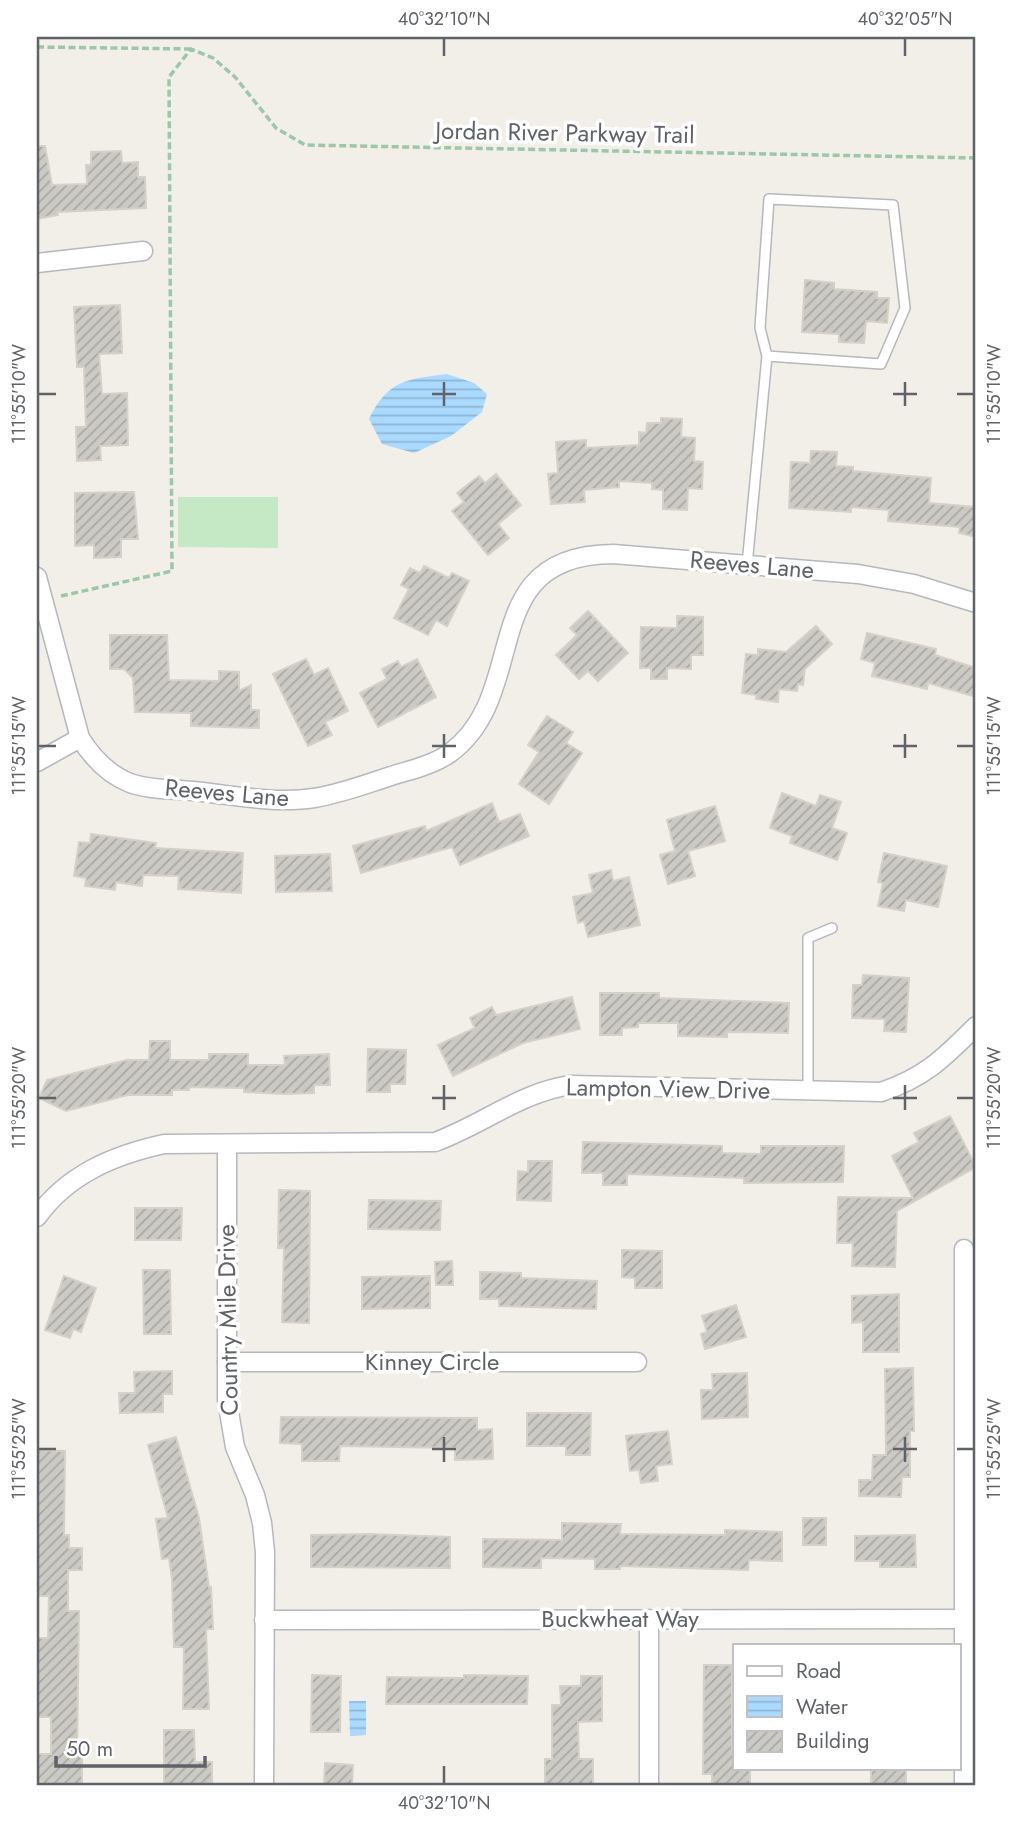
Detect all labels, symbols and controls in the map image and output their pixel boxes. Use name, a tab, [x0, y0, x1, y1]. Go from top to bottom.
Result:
text: 40°32'10"N	[398, 6, 490, 32]
text: 40°32'05"N	[858, 6, 952, 32]
street label: Jordan River Parkway Trail	[432, 113, 695, 152]
text: 111°55'10"W	[6, 344, 32, 444]
text: 111°55'10"W	[981, 344, 1007, 444]
street label: Reeves Lane	[688, 542, 816, 587]
text: 111°55'15"W	[6, 696, 32, 796]
text: 111°55'15"W	[981, 696, 1007, 796]
street label: Reeves Lane	[163, 770, 291, 815]
text: 111°55'20"W	[6, 1047, 32, 1149]
text: 111°55'20"W	[981, 1047, 1007, 1149]
street label: Lampton View Drive	[566, 1069, 770, 1108]
street label: Country Mile Drive	[208, 1224, 247, 1416]
street label: Kinney Circle	[365, 1344, 499, 1379]
text: 111°55'25"W	[6, 1398, 32, 1500]
text: 111°55'25"W	[981, 1398, 1007, 1500]
street label: Buckwheat Way	[541, 1601, 699, 1636]
legend	[733, 1644, 960, 1770]
text: Road	[796, 1656, 841, 1686]
text: Water	[796, 1692, 849, 1722]
scale bar	[56, 1724, 205, 1768]
text: Building	[796, 1726, 869, 1756]
text: 50 m	[66, 1734, 113, 1764]
text: 40°32'10"N	[398, 1790, 490, 1816]

